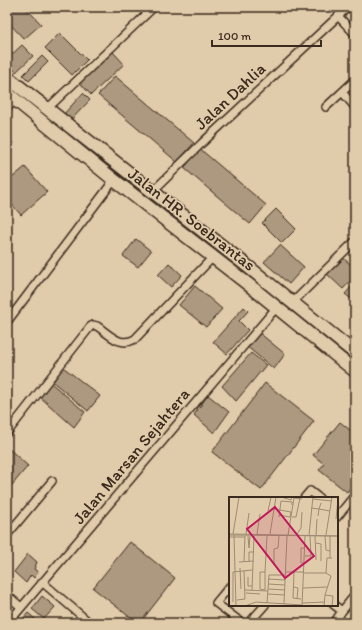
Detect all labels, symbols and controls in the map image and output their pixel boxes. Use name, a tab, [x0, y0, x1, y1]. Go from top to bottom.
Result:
scale bar	[212, 22, 321, 48]
text: 100 m	[218, 29, 251, 43]
street label: Jalan Dahlia	[191, 58, 269, 134]
street label: Jalan HR. Soebrantas	[124, 163, 260, 275]
street label: Jalan Marsan Sejahtera	[68, 384, 194, 528]
inset map	[229, 497, 338, 606]

